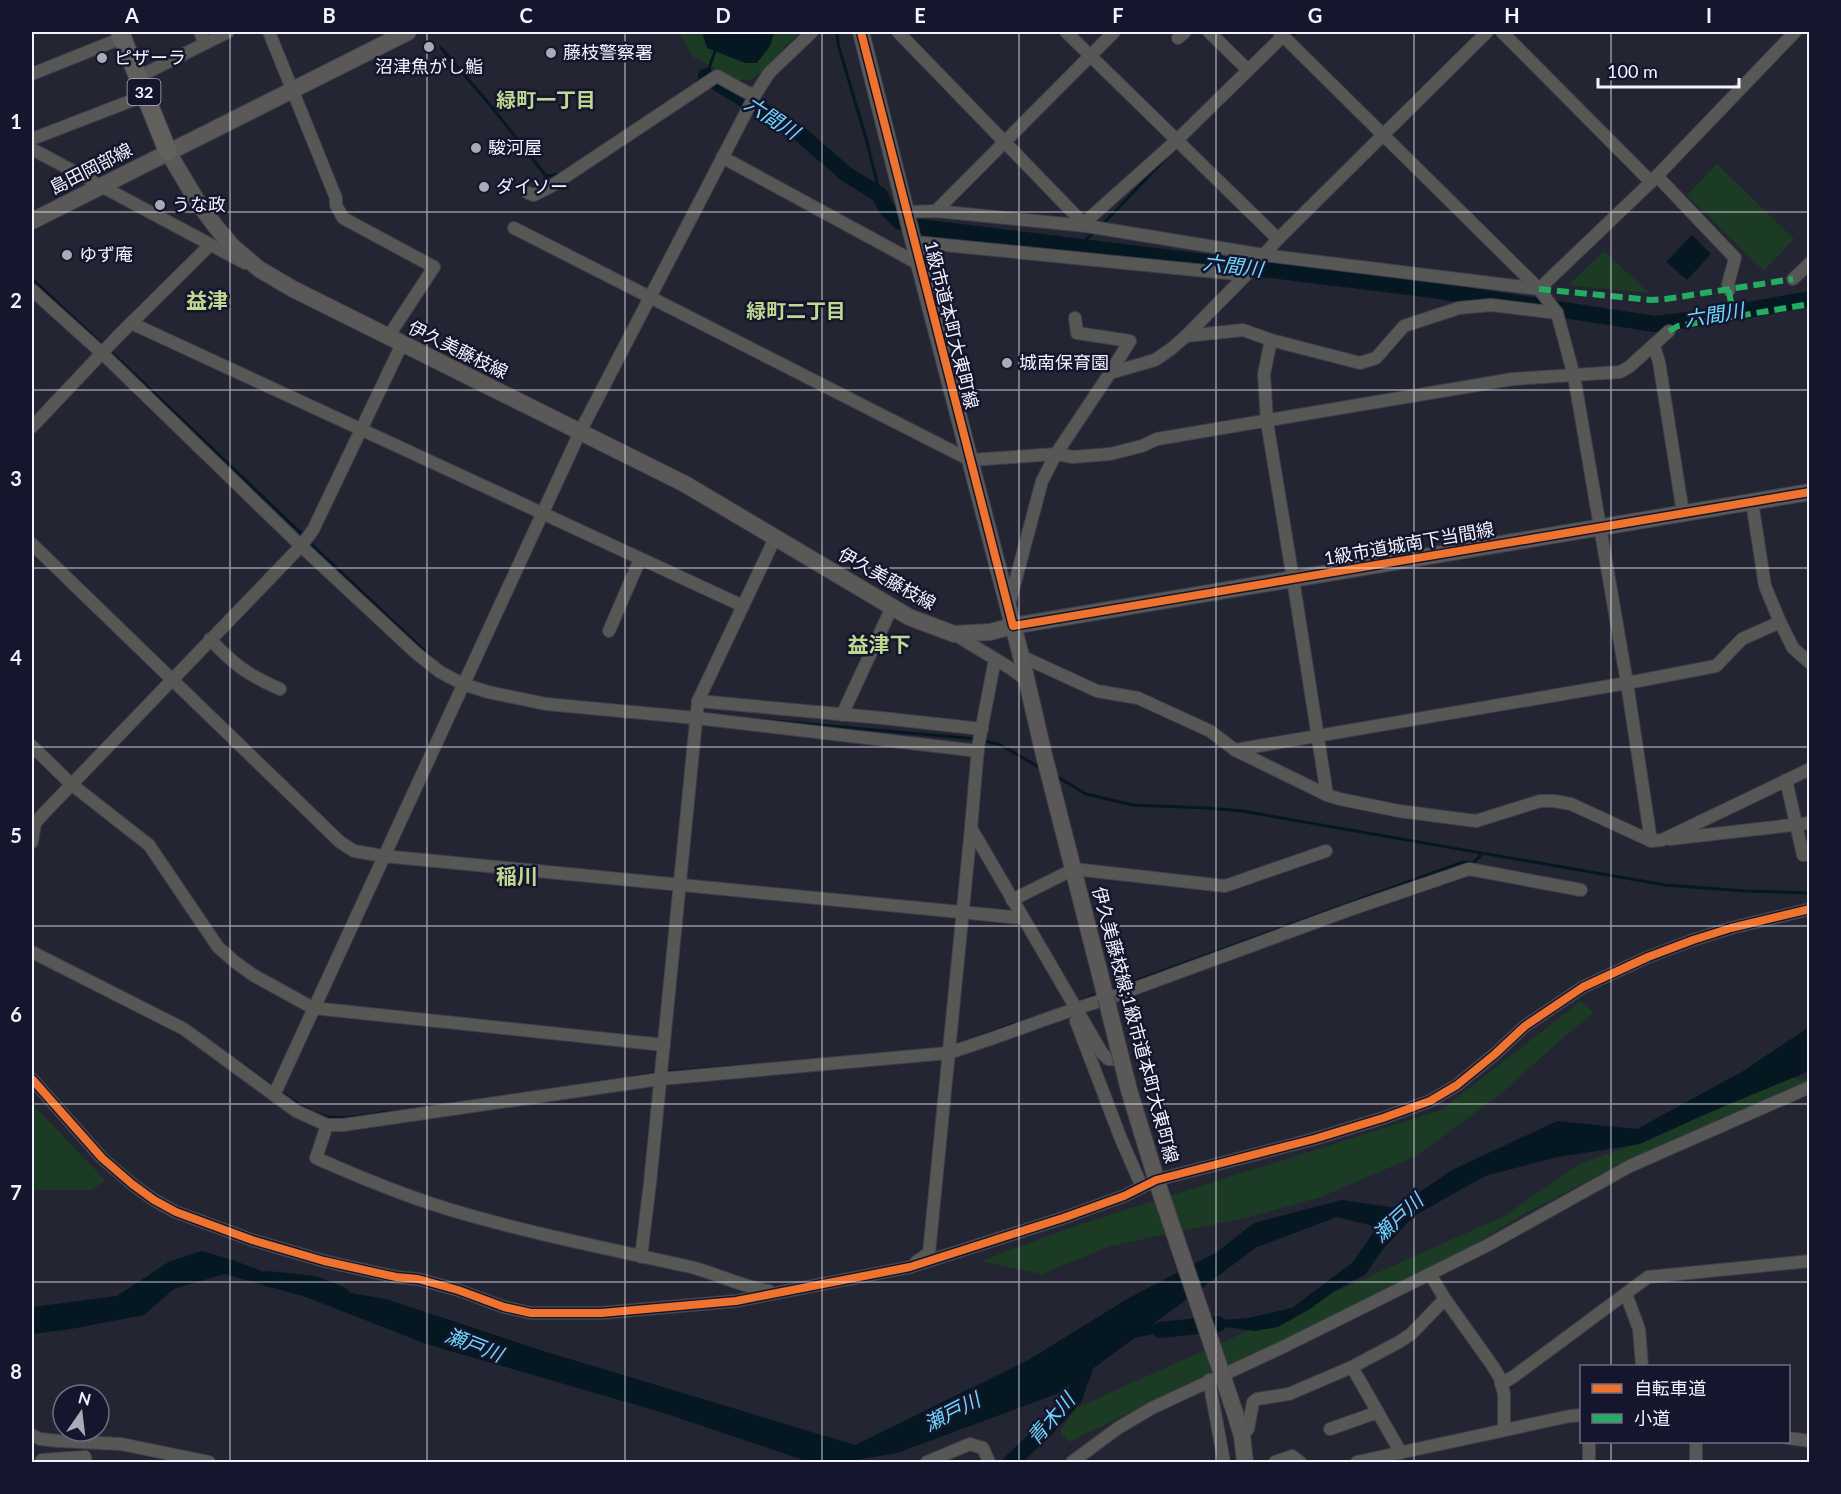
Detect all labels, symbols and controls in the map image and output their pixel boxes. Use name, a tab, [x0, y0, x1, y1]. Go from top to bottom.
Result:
text: A	[124, 3, 139, 27]
text: B	[322, 3, 336, 27]
text: C	[519, 3, 533, 27]
text: D	[715, 3, 731, 27]
text: E	[914, 3, 926, 27]
text: F	[1112, 3, 1124, 27]
text: G	[1308, 3, 1322, 27]
text: H	[1504, 3, 1520, 27]
text: I	[1706, 3, 1712, 27]
marker: 沼津魚がし鮨	[422, 40, 436, 54]
place label: 藤枝警察署	[563, 41, 653, 63]
place label: ピザーラ	[114, 46, 186, 68]
marker: 藤枝警察署	[544, 46, 558, 60]
marker: ピザーラ	[95, 51, 109, 65]
scale bar	[1598, 51, 1739, 89]
place label: 沼津魚がし鮨	[375, 55, 483, 77]
text: 100 m	[1607, 60, 1658, 82]
road number: 32	[128, 79, 160, 105]
district label: 緑町一丁目	[496, 87, 596, 111]
water label: 六間川	[741, 91, 806, 145]
text: 1	[10, 109, 22, 133]
place label: 駿河屋	[488, 136, 542, 158]
street label: 島田岡部線	[45, 138, 136, 198]
marker: 駿河屋	[469, 141, 483, 155]
place label: ダイソー	[496, 175, 568, 197]
marker: ダイソー	[477, 180, 491, 194]
place label: うな政	[172, 193, 226, 215]
marker: うな政	[153, 198, 167, 212]
street label: 1級市道本町大東町線	[920, 238, 984, 411]
place label: ゆず庵	[79, 243, 133, 265]
marker: ゆず庵	[60, 248, 74, 262]
water label: 六間川	[1202, 249, 1266, 281]
district label: 益津	[186, 287, 228, 312]
text: 2	[10, 288, 22, 312]
water label: 六間川	[1682, 297, 1747, 331]
district label: 緑町二丁目	[746, 298, 846, 322]
street label: 伊久美藤枝線	[405, 316, 512, 383]
place label: 城南保育園	[1019, 351, 1109, 373]
marker: 城南保育園	[1000, 356, 1014, 370]
text: 3	[10, 466, 22, 490]
street label: 1級市道城南下当間線	[1322, 517, 1496, 569]
street label: 伊久美藤枝線	[835, 542, 940, 614]
district label: 益津下	[848, 631, 911, 656]
text: 4	[10, 645, 22, 669]
text: 5	[10, 823, 22, 847]
district label: 稲川	[496, 863, 538, 888]
street label: 伊久美藤枝線;1級市道本町大東町線	[1088, 884, 1183, 1165]
text: 6	[10, 1002, 22, 1026]
text: 7	[10, 1180, 22, 1204]
water label: 瀬戸川	[1367, 1187, 1429, 1247]
water label: 瀬戸川	[442, 1322, 509, 1367]
text: 8	[10, 1359, 22, 1383]
legend	[1580, 1365, 1790, 1443]
text: 自転車道	[1634, 1377, 1706, 1399]
north arrow	[51, 1383, 111, 1443]
water label: 瀬戸川	[919, 1386, 986, 1435]
water label: 青木川	[1022, 1386, 1080, 1449]
text: N	[76, 1387, 93, 1409]
text: 小道	[1634, 1407, 1670, 1429]

